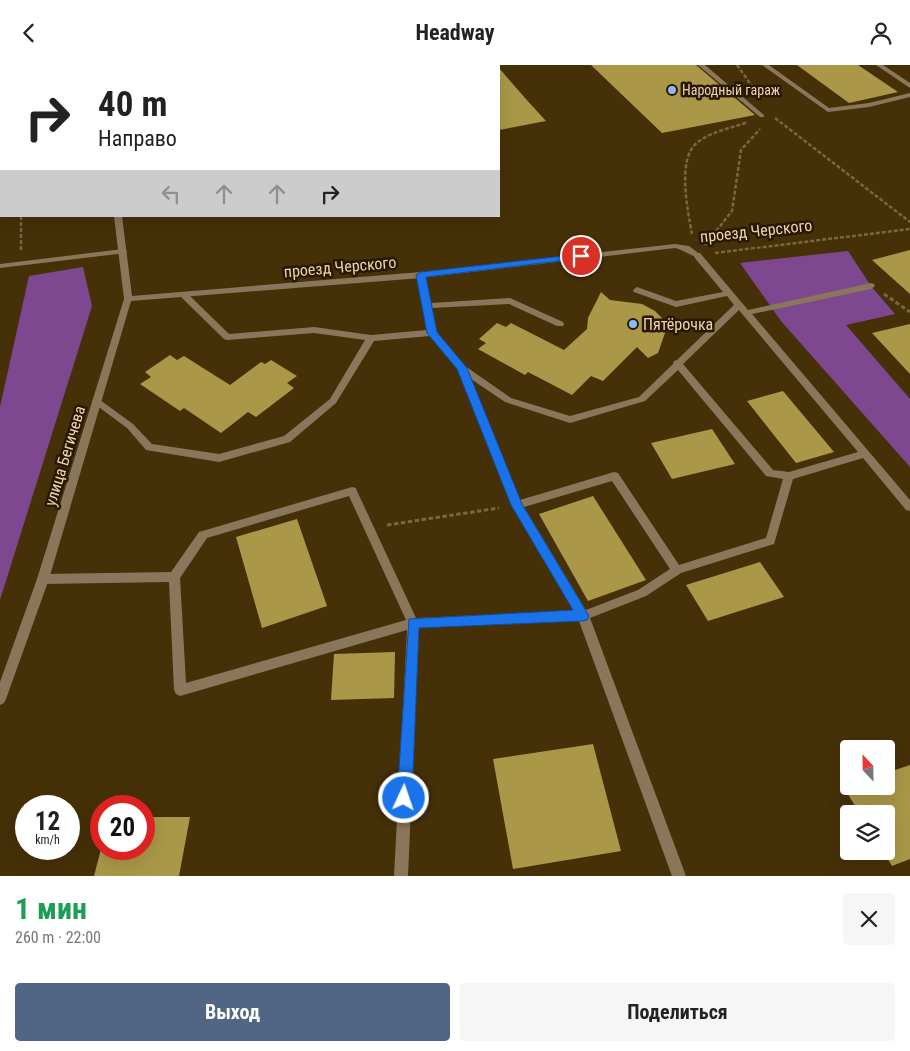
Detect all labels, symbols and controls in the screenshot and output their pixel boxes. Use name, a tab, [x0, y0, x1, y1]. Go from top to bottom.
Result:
icon: back	[15, 19, 43, 47]
icon: person	[867, 19, 895, 47]
text: Headway	[415, 20, 495, 45]
place label: Народный гараж	[682, 82, 780, 98]
text: 40 m	[98, 84, 167, 125]
marker: Народный гараж	[666, 84, 678, 96]
icon: right	[15, 85, 80, 150]
text: Направо	[98, 126, 177, 151]
icon: left	[157, 180, 185, 208]
icon: ahead	[210, 180, 238, 208]
icon: ahead	[263, 180, 291, 208]
icon: right	[316, 180, 344, 208]
street label: проезд Черского	[699, 216, 813, 246]
pin	[560, 235, 602, 277]
icon: arrive	[567, 242, 595, 270]
street label: проезд Черского	[283, 253, 397, 281]
place label: Пятёрочка	[643, 315, 713, 334]
marker: Пятёрочка	[627, 318, 639, 330]
street label: улица Бегичева	[41, 404, 89, 508]
north arrow	[840, 740, 895, 795]
map controls	[840, 740, 895, 860]
position arrow	[377, 771, 429, 823]
speed limit sign: 20	[90, 795, 155, 860]
button: layers	[840, 805, 895, 860]
text: 12	[35, 807, 60, 836]
text: km/h	[35, 833, 60, 847]
text: 1 мин	[15, 891, 87, 926]
button: close	[843, 893, 895, 945]
text: 260 m · 22:00	[15, 928, 101, 947]
button: Выход	[15, 983, 450, 1041]
button: Поделиться	[460, 983, 895, 1041]

